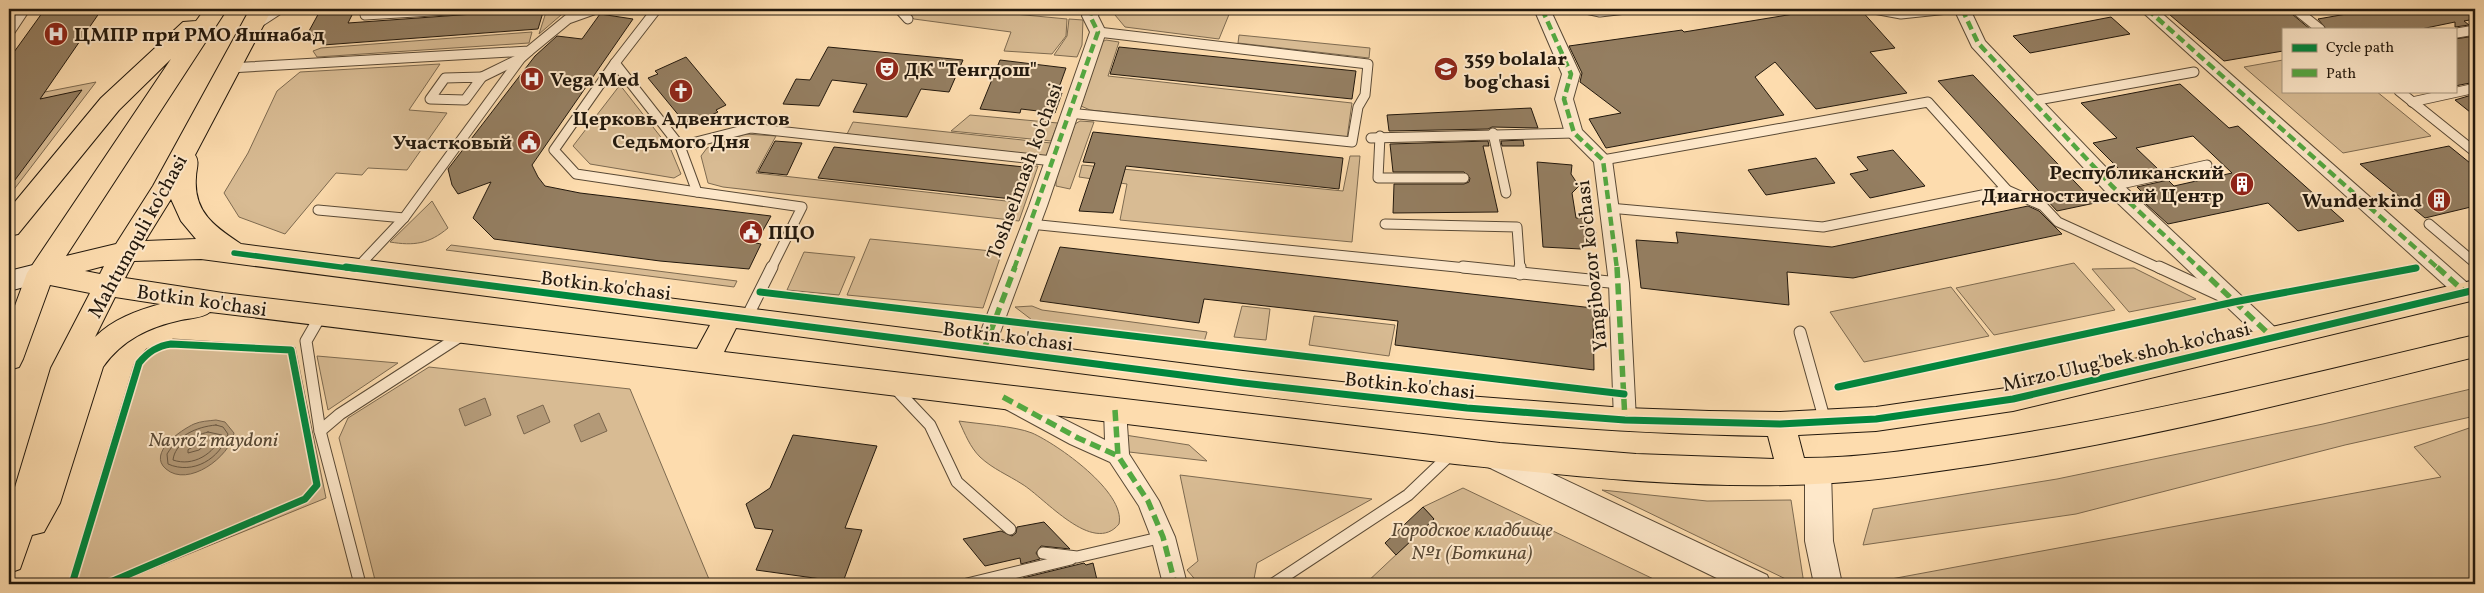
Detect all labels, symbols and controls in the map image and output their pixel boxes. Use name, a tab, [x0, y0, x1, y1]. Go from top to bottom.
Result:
hospital icon: ЦМПР при РМО Яшнабад	[43, 21, 69, 47]
place label: ЦМПР при РМО Яшнабад	[74, 22, 325, 50]
legend	[2282, 28, 2456, 92]
text: Cycle path	[2326, 38, 2394, 59]
place label: 359 bolalar bog'chasi	[1464, 46, 1567, 97]
theatre icon: ДК "Тенгдош"	[874, 56, 900, 82]
school or university icon: 359 bolalar bog'chasi	[1433, 56, 1459, 82]
place label: ДК "Тенгдош"	[904, 57, 1037, 85]
text: Path	[2326, 64, 2356, 85]
hospital icon: Vega Med	[519, 66, 545, 92]
place label: Vega Med	[550, 67, 639, 95]
church icon: Церковь Адвентистов Седьмого Дня	[668, 78, 694, 104]
street label: Toshselmash ko'chasi	[981, 80, 1071, 264]
place label: Церковь Адвентистов Седьмого Дня	[572, 106, 790, 157]
public building icon: Участковый	[516, 129, 542, 155]
place label: Участковый	[393, 130, 512, 158]
street label: Mahtumquli ko'chasi	[82, 150, 195, 324]
place label: Республиканский Диагностический Центр	[1982, 160, 2224, 211]
building icon: Республиканский Диагностический Центр	[2229, 171, 2255, 197]
street label: Yangibozor ko'chasi	[1570, 179, 1616, 353]
building icon: Wunderkind	[2426, 187, 2452, 213]
place label: Wunderkind	[2302, 188, 2422, 216]
public building icon: ПЦО	[738, 219, 764, 245]
place label: ПЦО	[768, 220, 815, 248]
street label: Botkin ko'chasi	[539, 265, 673, 309]
street label: Botkin ko'chasi	[135, 279, 269, 325]
street label: Botkin ko'chasi	[941, 316, 1075, 360]
street label: Mirzo Ulug'bek shoh ko'chasi	[2000, 316, 2253, 400]
street label: Botkin ko'chasi	[1343, 366, 1477, 408]
park label: Navro'z maydoni	[148, 427, 279, 455]
park label: Городское кладбище №1 (Боткина)	[1391, 517, 1554, 568]

